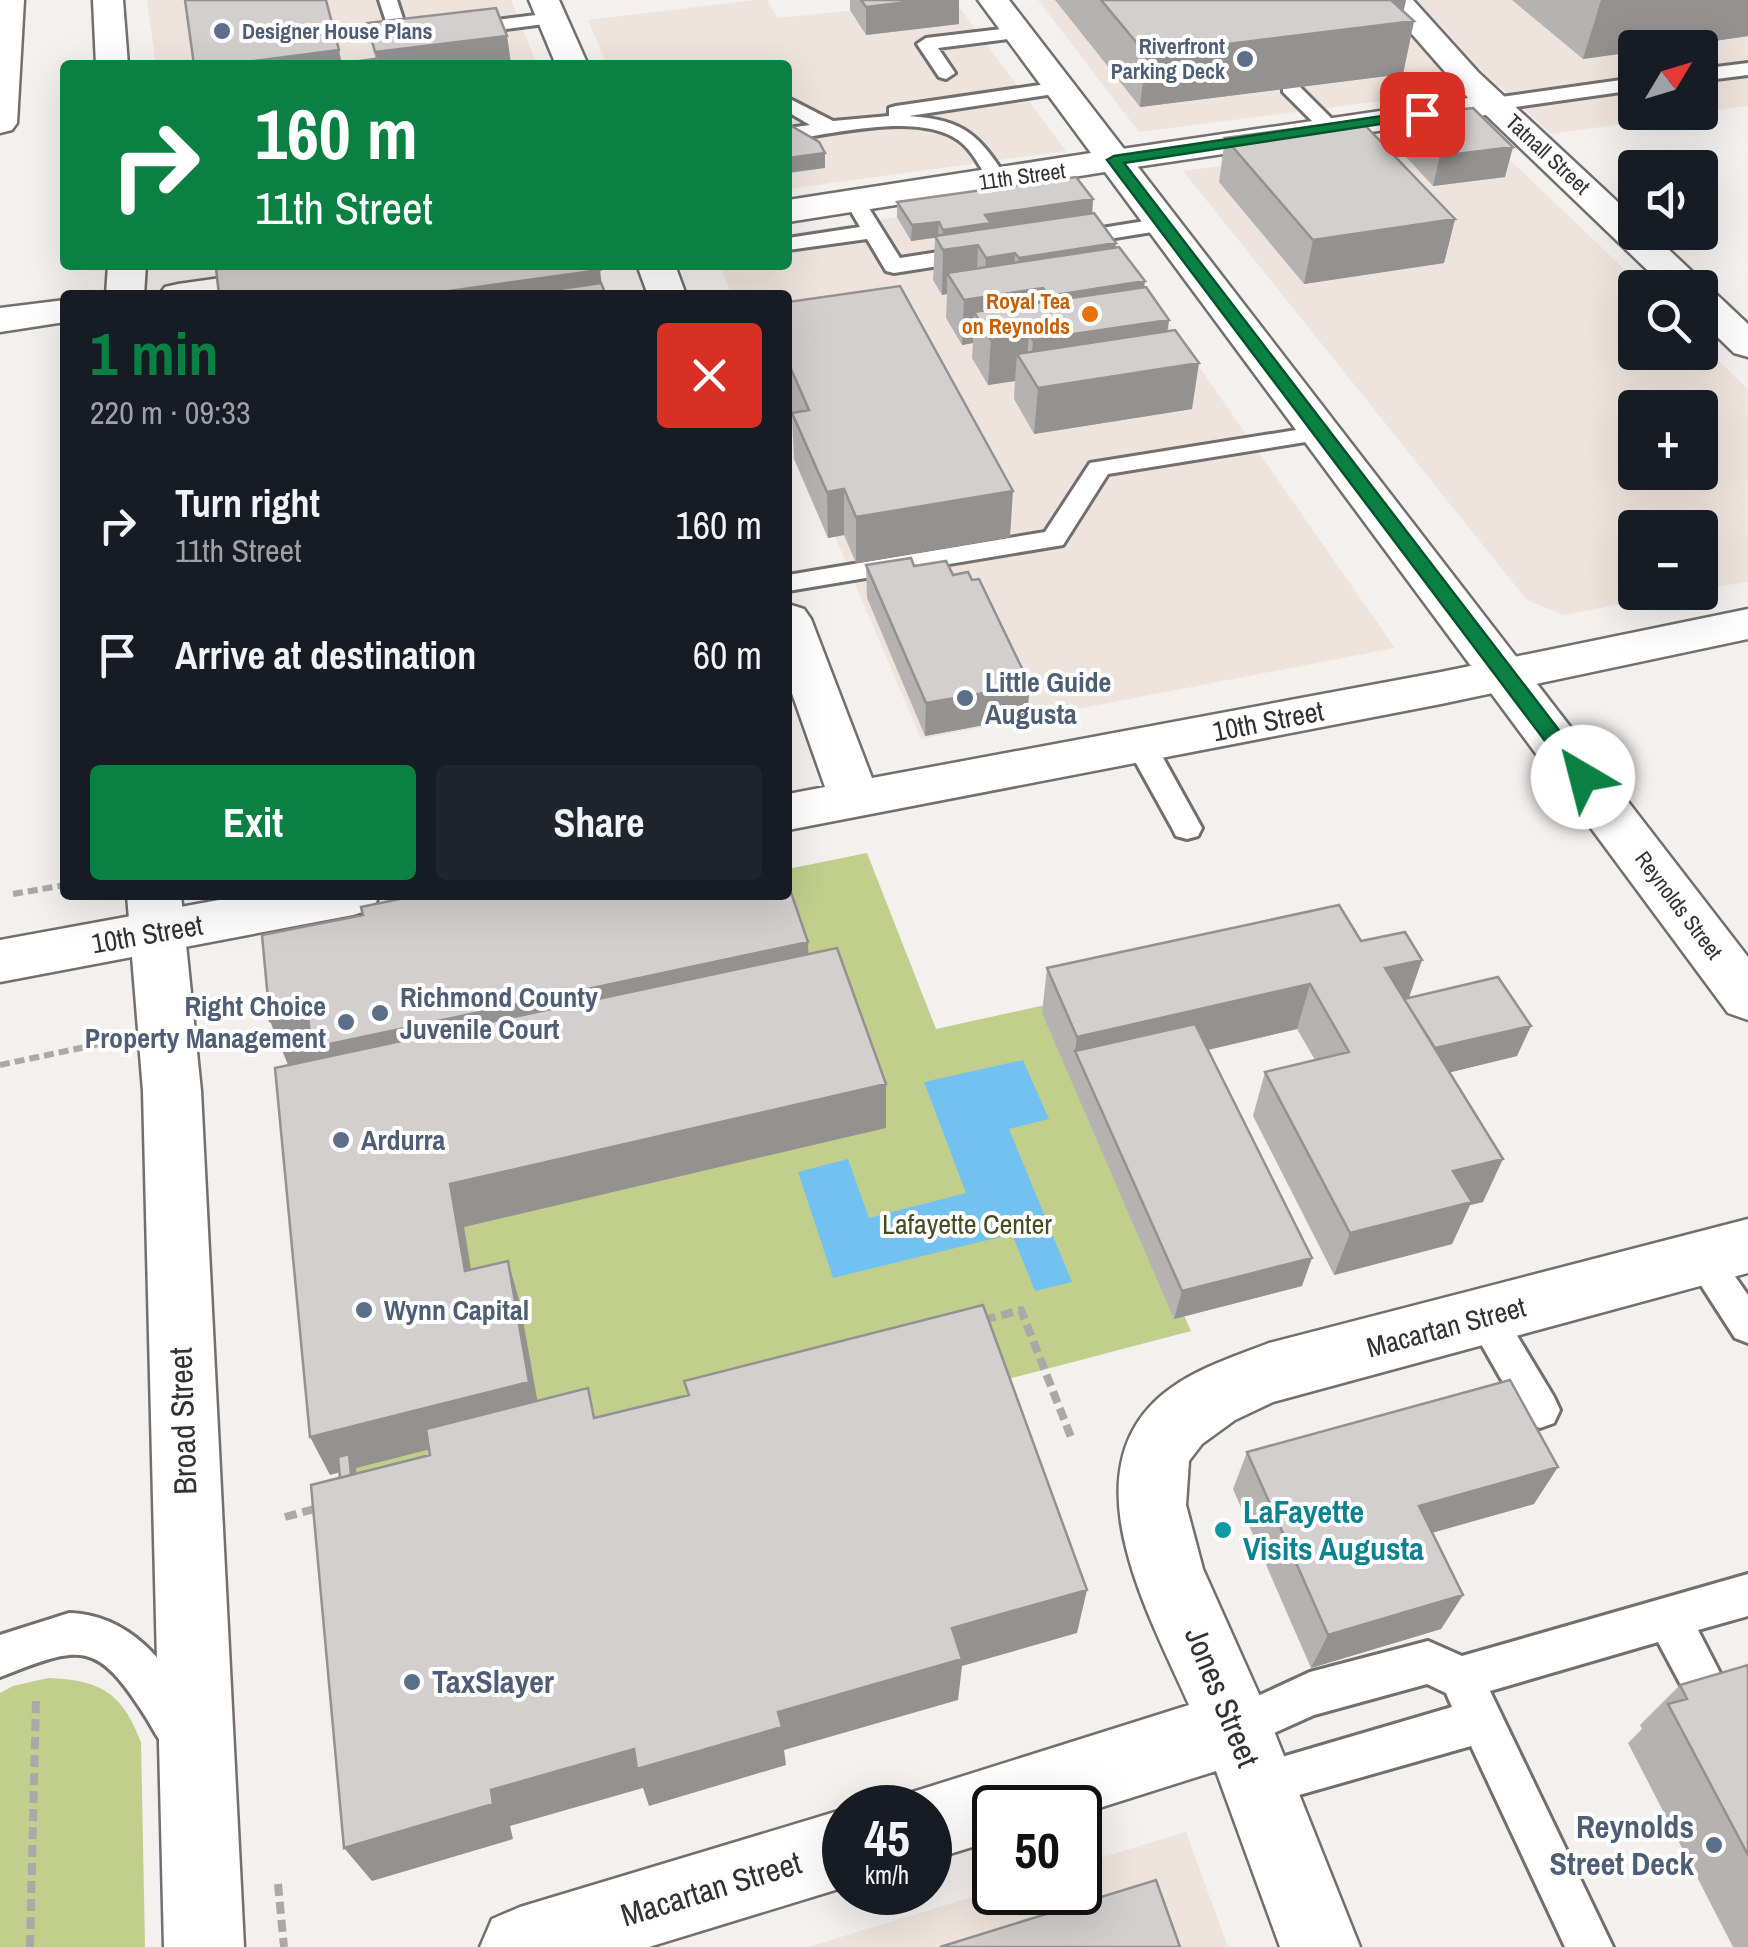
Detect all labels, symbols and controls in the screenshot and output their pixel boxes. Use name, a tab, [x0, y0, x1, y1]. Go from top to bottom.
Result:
place label: Designer House Plans	[242, 16, 433, 46]
marker: Designer House Plans	[211, 20, 233, 42]
north arrow	[1618, 30, 1718, 130]
map controls	[1618, 30, 1718, 610]
place label: Riverfront Parking Deck	[1111, 31, 1226, 86]
marker: Riverfront Parking Deck	[1234, 48, 1256, 70]
pin	[1380, 72, 1465, 157]
text: 160 m	[255, 87, 418, 181]
icon: arrive	[1395, 87, 1450, 142]
icon: right	[90, 100, 220, 230]
street label: Tatnall Street	[1499, 107, 1597, 201]
button: sound	[1618, 150, 1718, 250]
street label: 11th Street	[977, 155, 1067, 197]
text: 11th Street	[255, 177, 433, 238]
button: search	[1618, 270, 1718, 370]
place label: Royal Tea on Reynolds	[962, 286, 1070, 341]
marker: Royal Tea on Reynolds	[1079, 303, 1101, 325]
text: 1 min	[90, 313, 219, 394]
button: close	[657, 323, 762, 428]
button: +	[1618, 390, 1718, 490]
text: 220 m · 09:33	[90, 391, 250, 434]
text: Turn right	[175, 478, 320, 529]
icon: right	[90, 498, 145, 553]
text: 160 m	[675, 500, 762, 551]
button: −	[1618, 510, 1718, 610]
text: 11th Street	[175, 529, 301, 572]
icon: arrive	[90, 628, 145, 683]
text: Arrive at destination	[175, 630, 476, 681]
text: 60 m	[693, 630, 762, 681]
place label: Little Guide Augusta	[985, 663, 1111, 733]
marker: Little Guide Augusta	[954, 687, 976, 709]
street label: 10th Street	[1209, 692, 1327, 750]
position arrow	[1531, 725, 1635, 829]
button: Exit	[90, 765, 416, 880]
button: Share	[436, 765, 762, 880]
street label: Reynolds Street	[1628, 845, 1730, 965]
street label: 10th Street	[88, 906, 206, 962]
place label: Richmond County Juvenile Court	[400, 978, 598, 1048]
place label: Right Choice Property Management	[85, 987, 326, 1057]
marker: Richmond County Juvenile Court	[369, 1002, 391, 1024]
marker: Right Choice Property Management	[335, 1011, 357, 1033]
place label: Ardurra	[361, 1121, 445, 1159]
marker: Ardurra	[330, 1129, 352, 1151]
park label: Lafayette Center	[882, 1205, 1052, 1243]
street label: Macartan Street	[1362, 1288, 1530, 1366]
place label: Wynn Capital	[384, 1291, 529, 1329]
marker: Wynn Capital	[353, 1299, 375, 1321]
street label: Broad Street	[158, 1347, 207, 1495]
place label: LaFayette Visits Augusta	[1243, 1490, 1424, 1570]
marker: LaFayette Visits Augusta	[1212, 1519, 1234, 1541]
street label: Jones Street	[1175, 1620, 1270, 1773]
place label: TaxSlayer	[432, 1660, 555, 1703]
marker: TaxSlayer	[401, 1671, 423, 1693]
speed limit sign: 50	[972, 1785, 1102, 1915]
text: 45	[864, 1804, 910, 1872]
place label: Reynolds Street Deck	[1550, 1805, 1694, 1885]
marker: Reynolds Street Deck	[1703, 1834, 1725, 1856]
street label: Macartan Street	[615, 1841, 806, 1936]
text: km/h	[865, 1858, 909, 1892]

